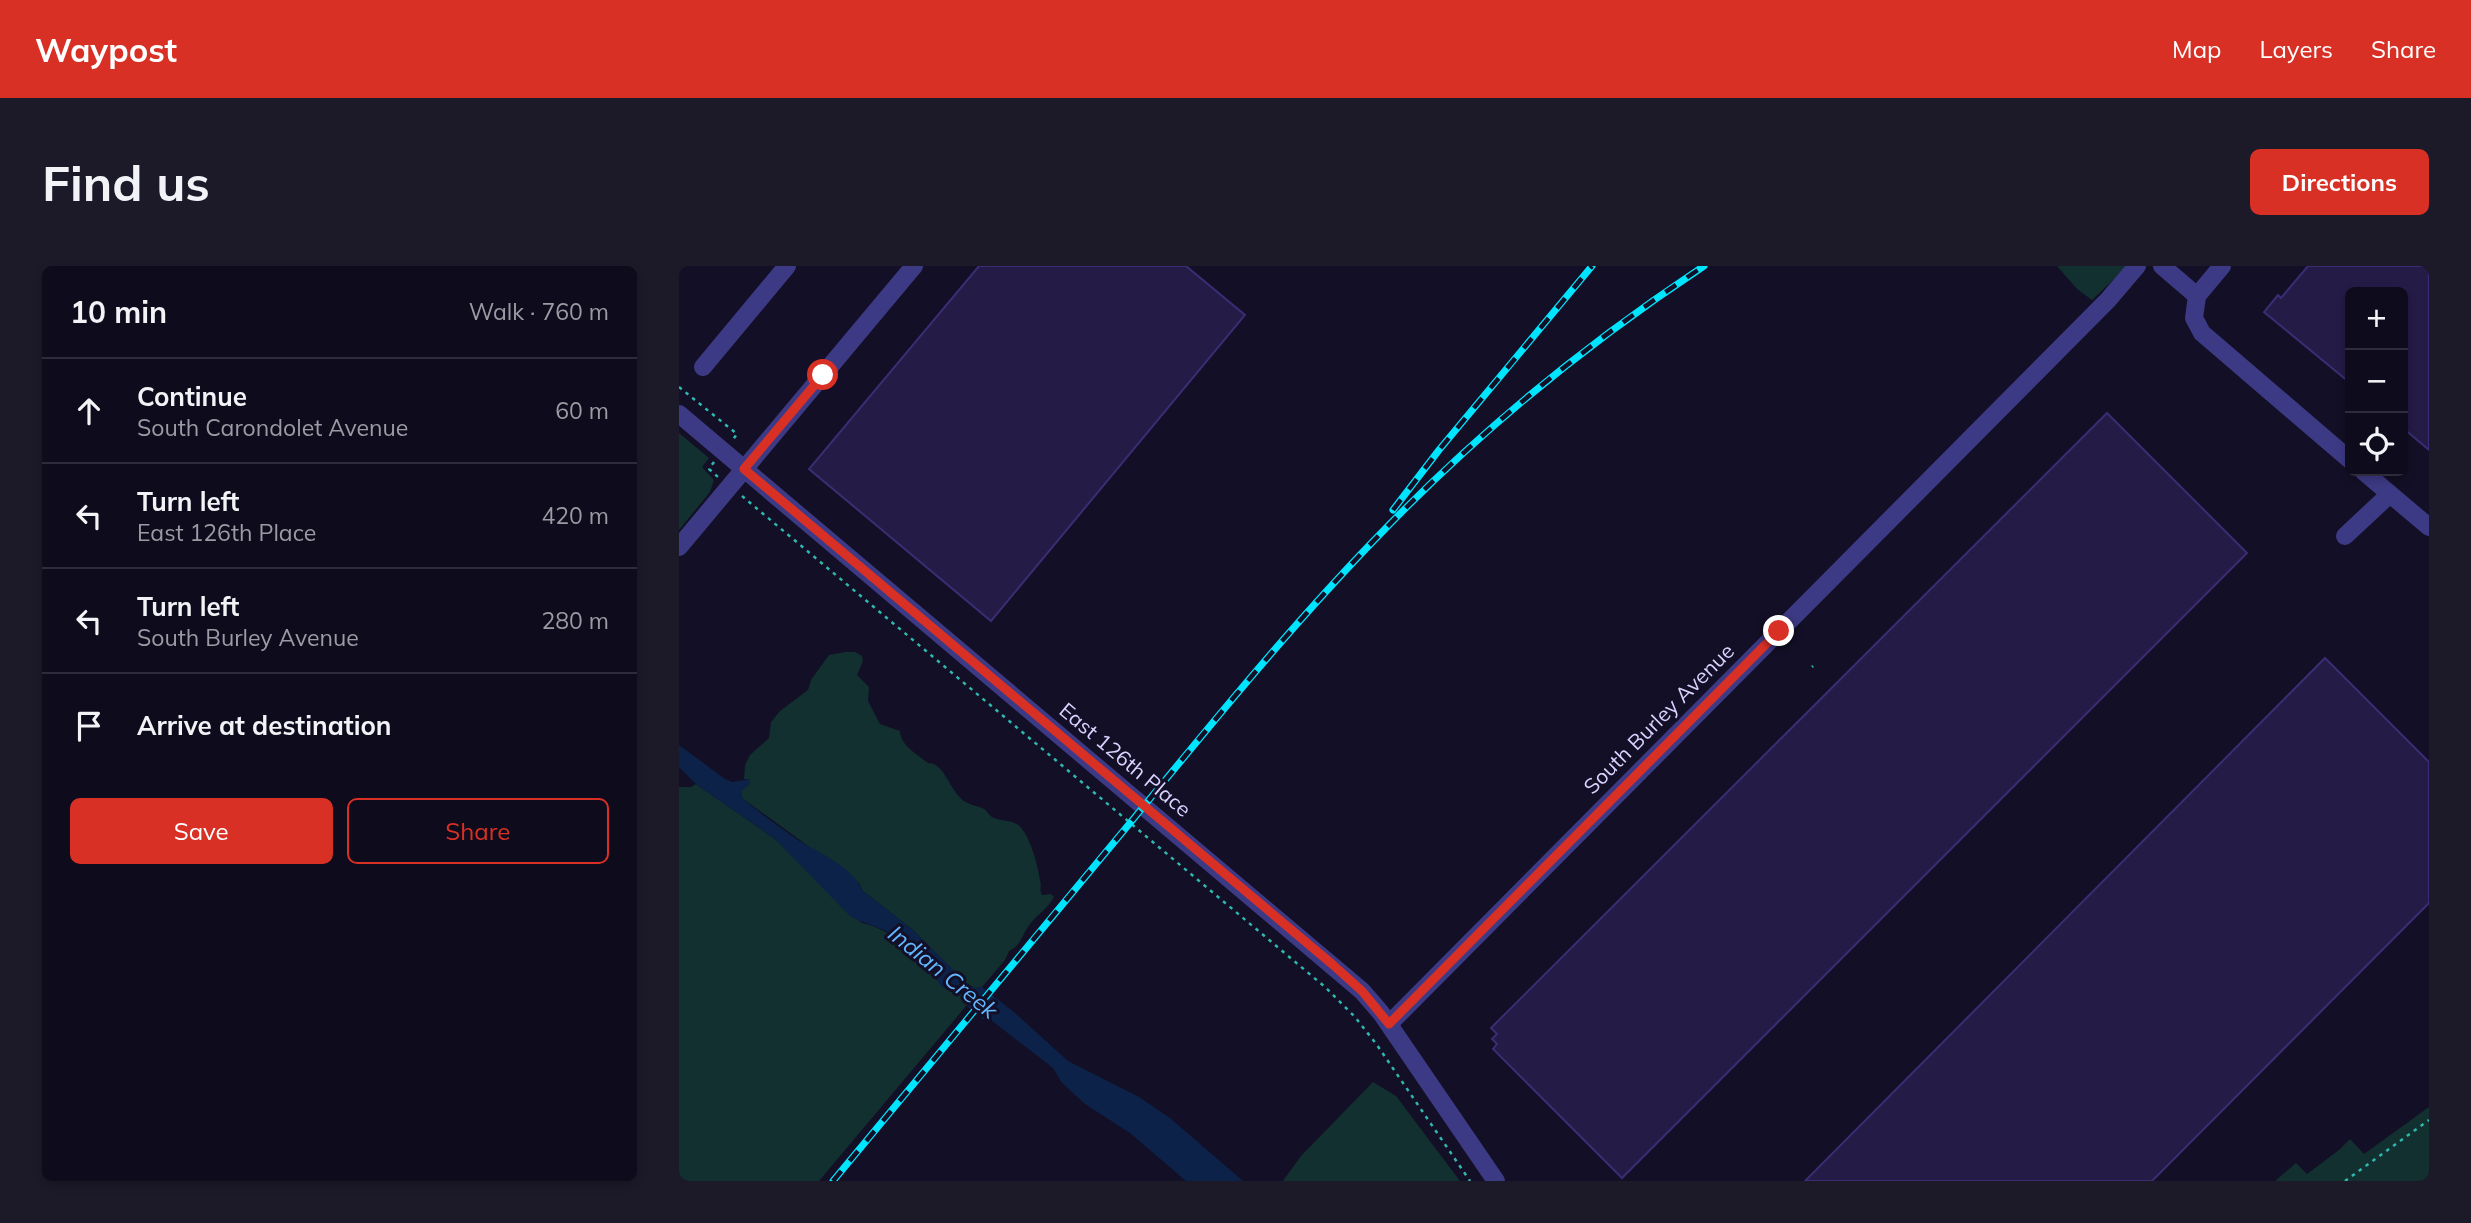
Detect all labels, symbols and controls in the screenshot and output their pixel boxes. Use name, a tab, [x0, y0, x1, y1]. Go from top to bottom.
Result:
text: Waypost	[35, 29, 177, 70]
text: Map	[2172, 34, 2221, 64]
text: Layers	[2259, 34, 2333, 64]
text: Share	[2371, 34, 2436, 64]
button: Directions	[2250, 149, 2429, 215]
text: Find us	[42, 152, 210, 213]
map controls	[2345, 287, 2408, 476]
button: +	[2345, 287, 2408, 350]
text: 10 min	[70, 293, 167, 331]
text: Walk · 760 m	[469, 297, 609, 326]
button: −	[2345, 350, 2408, 413]
route start	[807, 359, 838, 390]
text: Continue	[137, 380, 247, 413]
icon: ahead	[70, 392, 108, 430]
text: 60 m	[555, 396, 609, 425]
text: South Carondolet Avenue	[137, 413, 408, 442]
button: locate	[2345, 413, 2408, 476]
text: Turn left	[137, 485, 239, 518]
icon: left	[70, 497, 108, 535]
text: 420 m	[541, 501, 609, 530]
text: East 126th Place	[137, 518, 316, 547]
text: Turn left	[137, 590, 239, 623]
icon: left	[70, 602, 108, 640]
text: 280 m	[541, 606, 609, 635]
route end	[1763, 615, 1794, 646]
text: South Burley Avenue	[137, 623, 359, 652]
street label: South Burley Avenue	[1578, 638, 1739, 799]
street label: East 126th Place	[1055, 697, 1197, 822]
icon: arrive	[70, 707, 108, 745]
text: Arrive at destination	[137, 709, 392, 742]
button: Save	[70, 798, 333, 864]
button: Share	[347, 798, 609, 864]
water label: Indian Creek	[883, 919, 1005, 1025]

